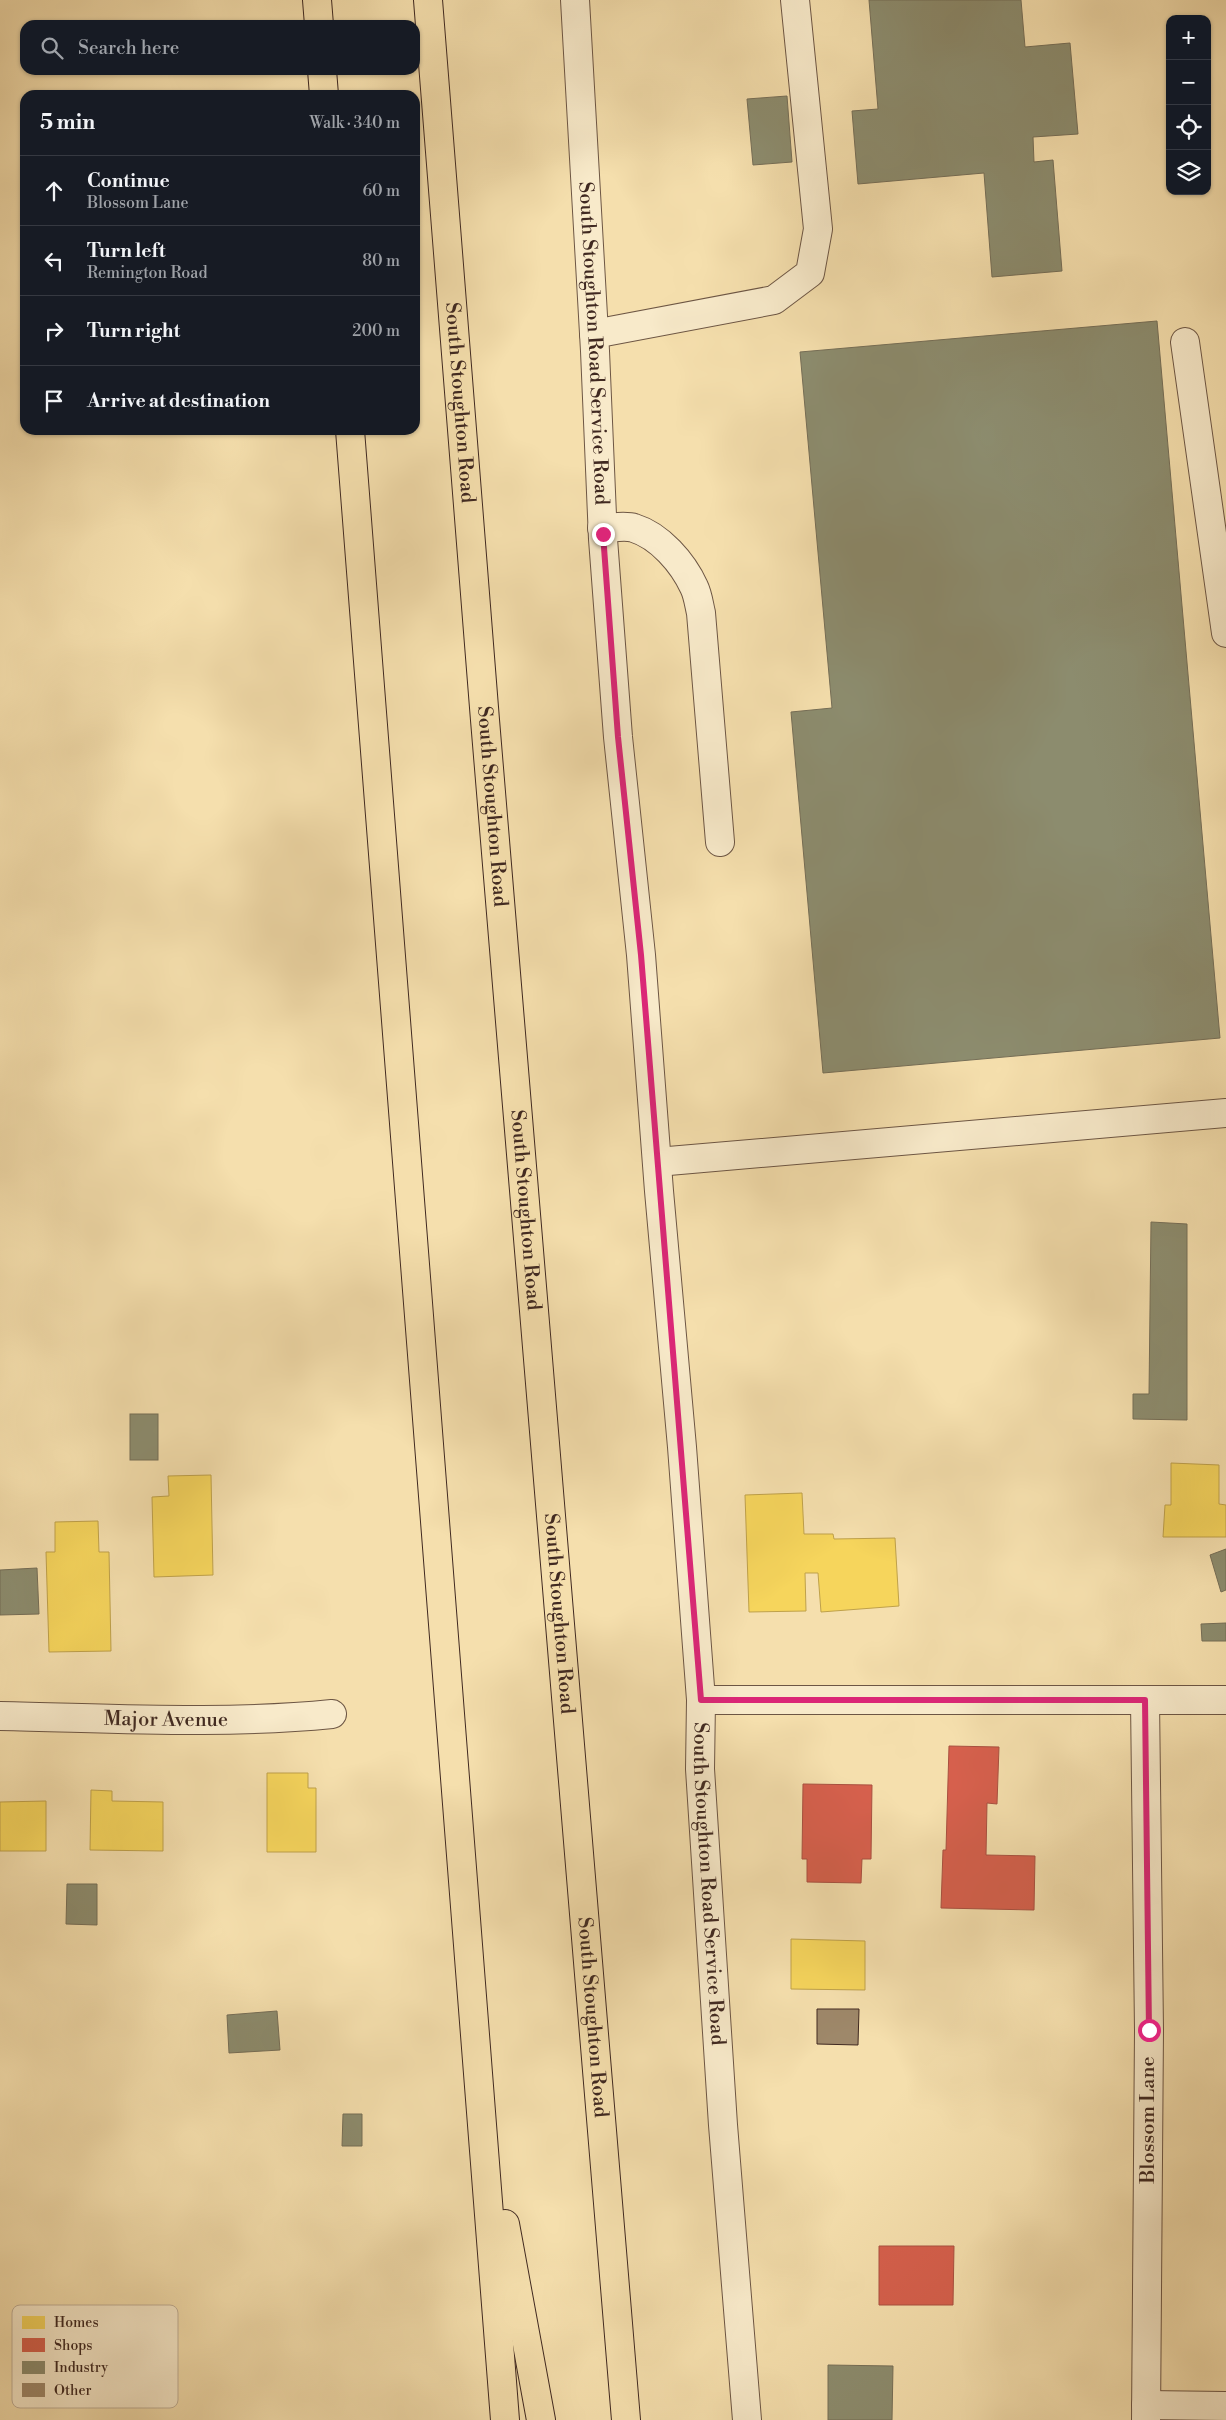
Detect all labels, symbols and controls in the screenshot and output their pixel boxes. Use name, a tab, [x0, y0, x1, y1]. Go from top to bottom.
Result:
map controls	[1166, 15, 1211, 195]
button: +	[1166, 15, 1211, 60]
search box	[20, 20, 420, 75]
icon: search	[38, 34, 66, 62]
text: Search here	[78, 36, 179, 60]
button: −	[1166, 60, 1211, 105]
button: locate	[1166, 105, 1211, 150]
text: 5 min	[40, 110, 95, 136]
text: Walk · 340 m	[310, 113, 400, 133]
button: layers	[1166, 150, 1211, 195]
text: Continue	[87, 169, 170, 193]
icon: ahead	[40, 177, 68, 205]
text: 60 m	[362, 181, 400, 201]
street label: South Stoughton Road Service Road	[573, 181, 614, 506]
text: Blossom Lane	[87, 193, 189, 213]
text: Turn left	[87, 239, 166, 263]
icon: left	[40, 247, 68, 275]
text: 80 m	[362, 251, 400, 271]
text: Remington Road	[87, 263, 208, 283]
street label: South Stoughton Road	[439, 301, 480, 505]
icon: right	[40, 317, 68, 345]
text: Turn right	[87, 319, 180, 343]
text: 200 m	[352, 321, 400, 341]
icon: arrive	[40, 387, 68, 415]
text: Arrive at destination	[87, 389, 270, 413]
route end	[592, 523, 615, 546]
street label: South Stoughton Road	[471, 705, 513, 908]
street label: South Stoughton Road	[505, 1109, 546, 1312]
street label: South Stoughton Road	[538, 1512, 580, 1716]
street label: Major Avenue	[104, 1706, 228, 1733]
street label: South Stoughton Road Service Road	[687, 1722, 730, 2047]
street label: South Stoughton Road	[572, 1916, 613, 2119]
route start	[1138, 2019, 1161, 2042]
street label: Blossom Lane	[1136, 2057, 1161, 2185]
legend	[12, 2305, 178, 2408]
text: Homes	[54, 2314, 99, 2332]
text: Shops	[54, 2337, 92, 2355]
text: Industry	[54, 2359, 108, 2377]
text: Other	[54, 2382, 92, 2400]

